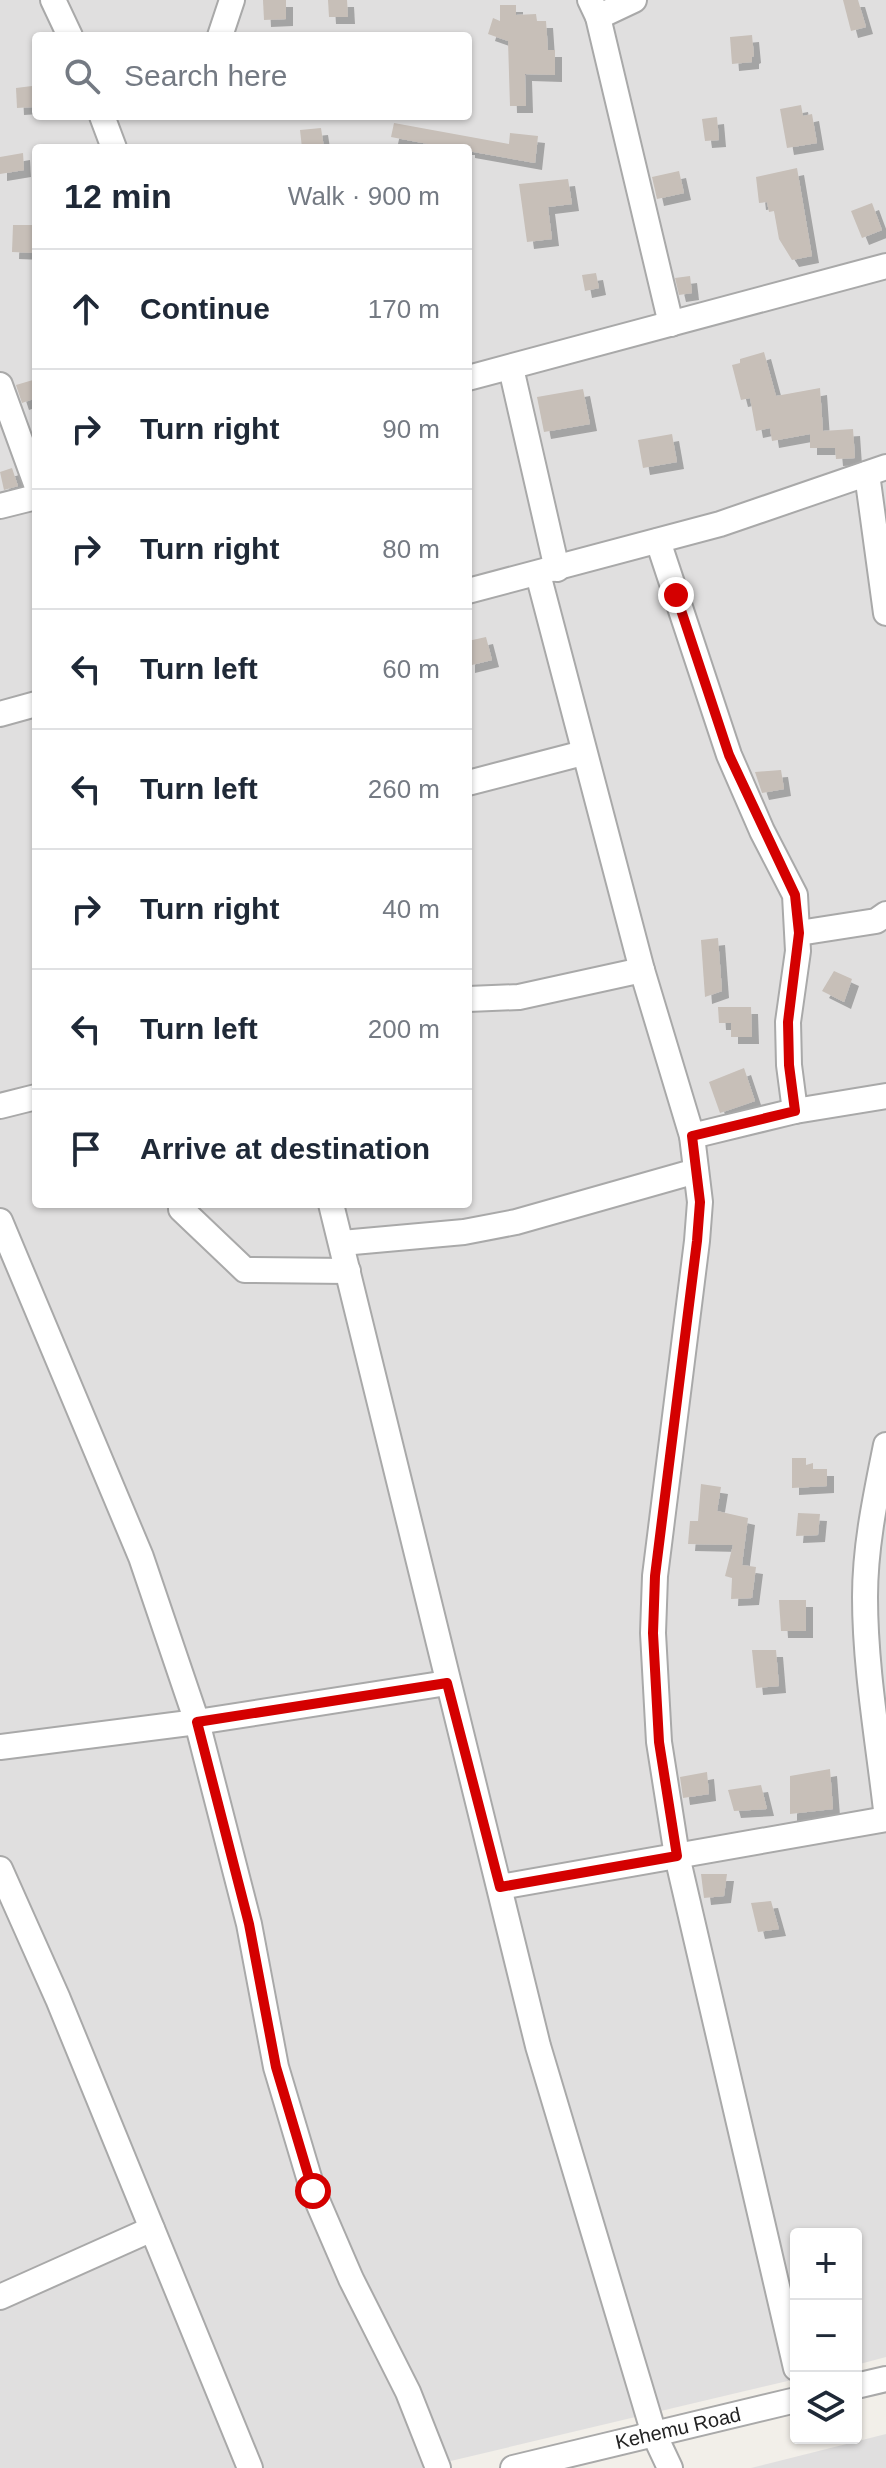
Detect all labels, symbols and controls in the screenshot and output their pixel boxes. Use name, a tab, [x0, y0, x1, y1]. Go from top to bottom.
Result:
search box	[32, 32, 472, 120]
icon: search	[60, 54, 104, 98]
text: Search here	[124, 59, 287, 92]
text: 12 min	[64, 177, 172, 215]
text: Walk · 900 m	[288, 181, 440, 211]
icon: ahead	[64, 287, 108, 331]
text: Continue	[140, 292, 270, 325]
text: 170 m	[368, 294, 440, 324]
icon: right	[64, 407, 108, 451]
text: Turn right	[140, 412, 279, 445]
text: 90 m	[382, 414, 440, 444]
icon: right	[64, 527, 108, 571]
text: Turn right	[140, 532, 279, 565]
text: 80 m	[382, 534, 440, 564]
route end	[658, 577, 694, 613]
icon: left	[64, 647, 108, 691]
text: Turn left	[140, 652, 258, 685]
text: 60 m	[382, 654, 440, 684]
icon: left	[64, 767, 108, 811]
text: Turn left	[140, 772, 258, 805]
text: 260 m	[368, 774, 440, 804]
icon: right	[64, 887, 108, 931]
text: Turn right	[140, 892, 279, 925]
text: 40 m	[382, 894, 440, 924]
icon: left	[64, 1007, 108, 1051]
text: Turn left	[140, 1012, 258, 1045]
text: 200 m	[368, 1014, 440, 1044]
icon: arrive	[64, 1127, 108, 1171]
text: Arrive at destination	[140, 1132, 430, 1165]
route start	[295, 2173, 331, 2209]
map controls	[790, 2228, 862, 2444]
button: +	[790, 2228, 862, 2300]
button: −	[790, 2300, 862, 2372]
button: layers	[790, 2372, 862, 2444]
street label: Kehemu Road	[613, 2403, 743, 2453]

